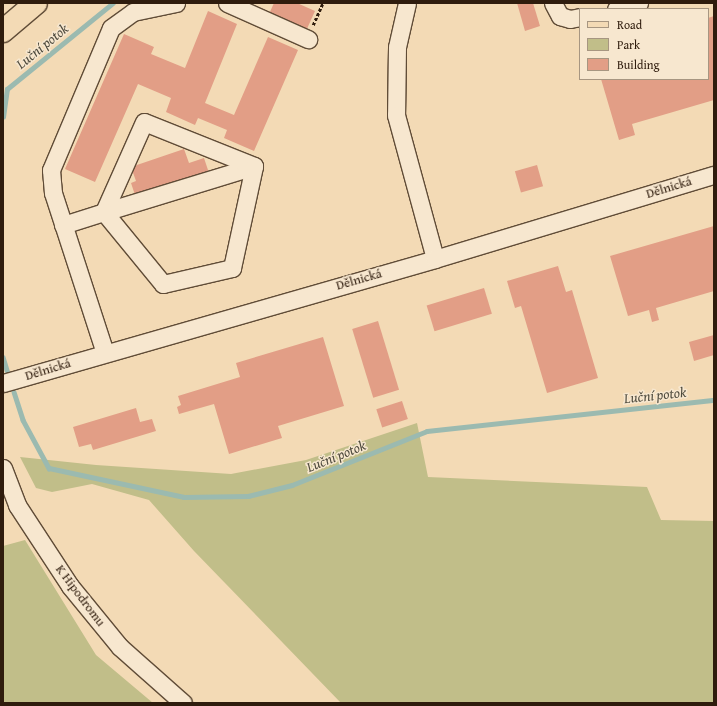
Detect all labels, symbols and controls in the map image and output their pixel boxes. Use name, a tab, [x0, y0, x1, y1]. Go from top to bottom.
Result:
legend	[579, 8, 709, 80]
text: Road	[617, 16, 642, 33]
water label: Luční potok	[13, 20, 71, 72]
text: Park	[617, 36, 640, 53]
text: Building	[617, 56, 660, 73]
street label: Dělnická	[644, 174, 694, 202]
street label: Dělnická	[334, 266, 384, 294]
street label: Dělnická	[23, 356, 73, 384]
water label: Luční potok	[623, 383, 687, 407]
water label: Luční potok	[304, 437, 368, 475]
street label: K Hipodromu	[52, 562, 108, 630]

